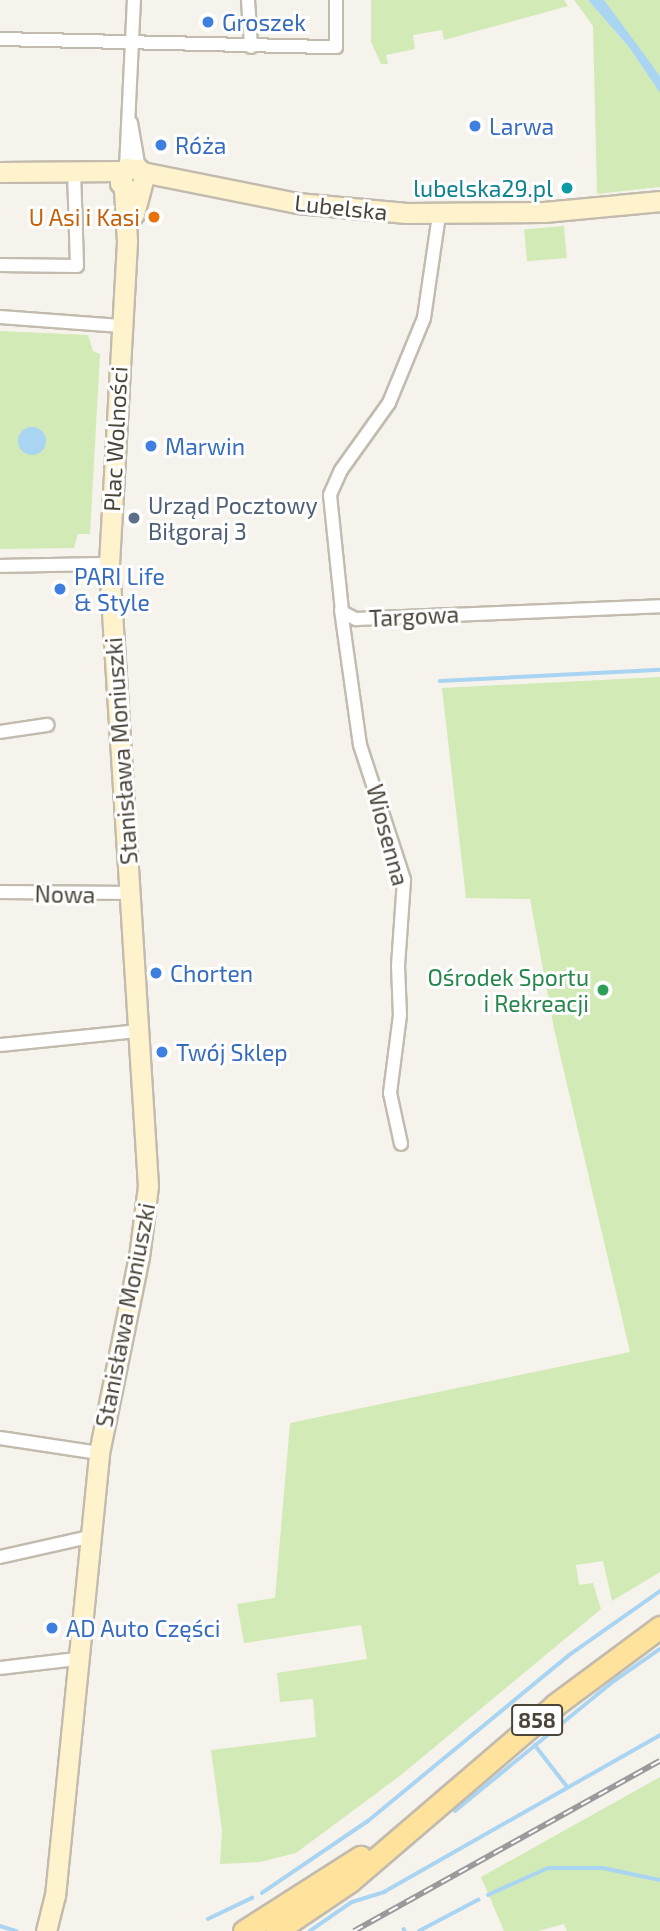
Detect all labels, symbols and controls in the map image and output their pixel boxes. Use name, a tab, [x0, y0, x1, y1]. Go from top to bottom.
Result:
place label: Groszek	[222, 8, 306, 36]
marker: Groszek	[200, 14, 216, 30]
place label: Larwa	[489, 112, 554, 140]
marker: Larwa	[467, 118, 483, 134]
place label: Róża	[175, 131, 226, 159]
marker: Róża	[153, 137, 169, 153]
place label: lubelska29.pl	[413, 174, 553, 202]
marker: lubelska29.pl	[559, 180, 575, 196]
street label: Lubelska	[293, 188, 389, 226]
place label: U Asi i Kasi	[28, 203, 140, 231]
marker: U Asi i Kasi	[146, 209, 162, 225]
street label: Plac Wolności	[97, 366, 133, 512]
place label: Marwin	[165, 432, 245, 460]
marker: Marwin	[143, 438, 159, 454]
place label: Urząd Pocztowy Biłgoraj 3	[148, 491, 318, 545]
marker: Urząd Pocztowy Biłgoraj 3	[126, 510, 142, 526]
place label: PARI Life & Style	[74, 562, 165, 616]
marker: PARI Life & Style	[52, 581, 68, 597]
street label: Targowa	[368, 600, 460, 632]
street label: Stanisława Moniuszki	[99, 636, 143, 866]
street label: Wiosenna	[361, 781, 415, 889]
street label: Nowa	[34, 880, 96, 908]
place label: Chorten	[170, 959, 253, 987]
place label: Ośrodek Sportu i Rekreacji	[427, 963, 589, 1017]
marker: Chorten	[148, 965, 164, 981]
marker: Ośrodek Sportu i Rekreacji	[595, 982, 611, 998]
place label: Twój Sklep	[176, 1038, 288, 1066]
marker: Twój Sklep	[154, 1044, 170, 1060]
street label: Stanisława Moniuszki	[90, 1200, 160, 1430]
place label: AD Auto Części	[66, 1614, 221, 1642]
marker: AD Auto Części	[44, 1620, 60, 1636]
road number: 858	[511, 1702, 563, 1738]

